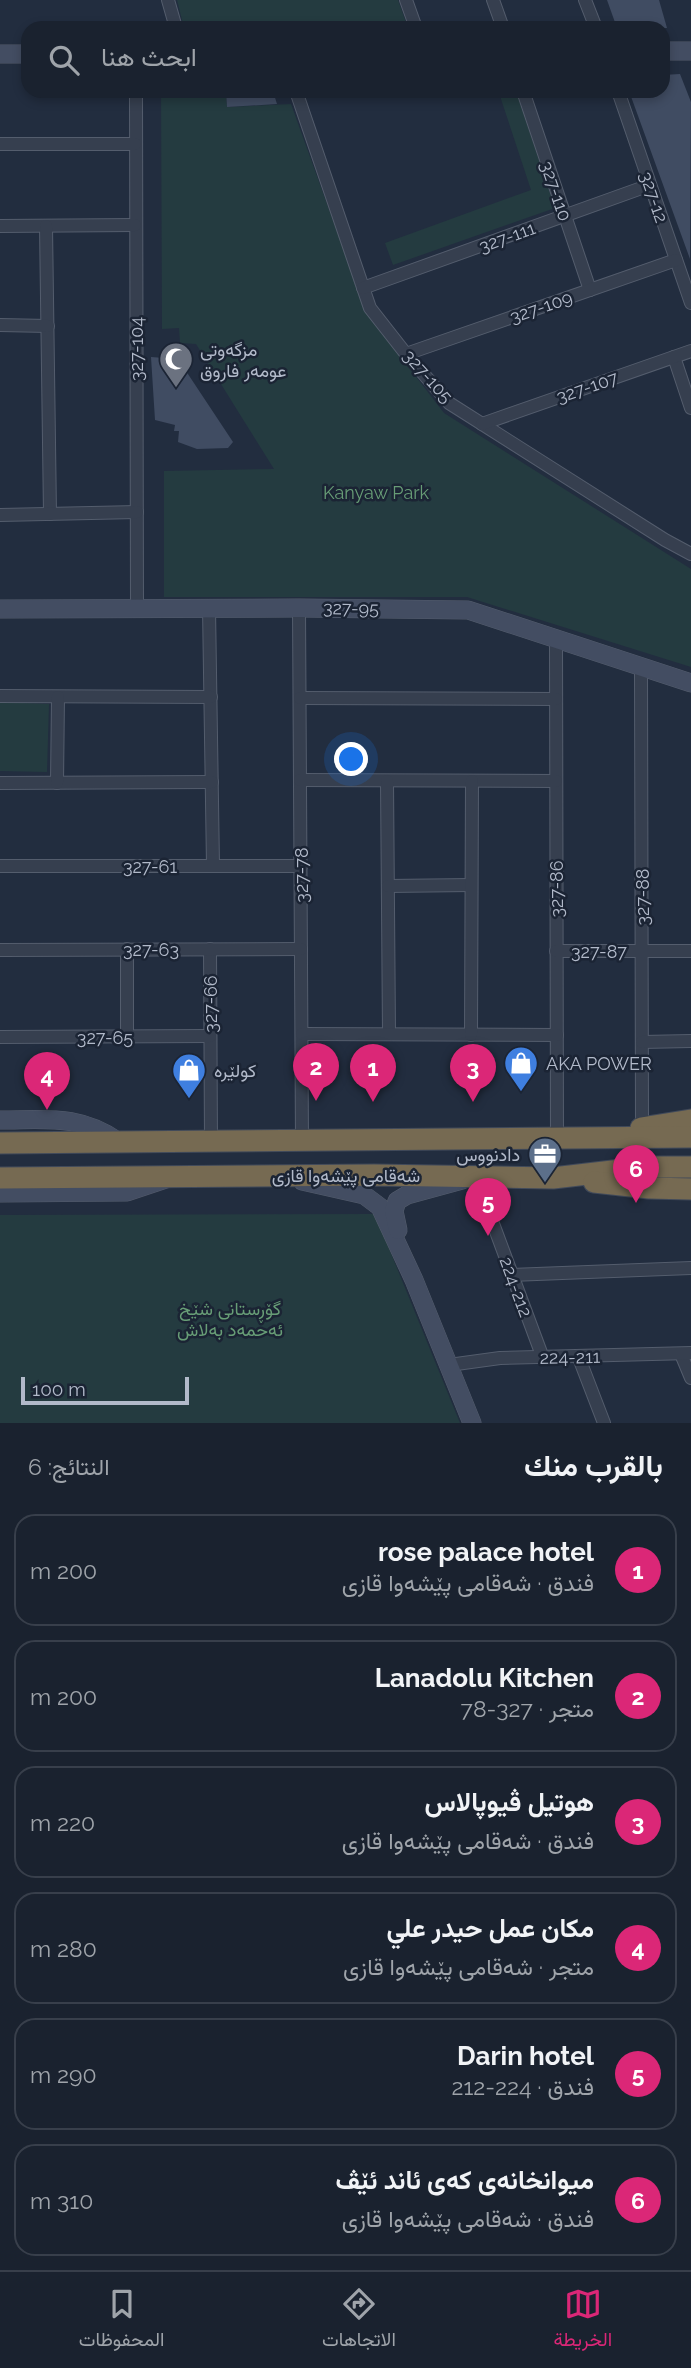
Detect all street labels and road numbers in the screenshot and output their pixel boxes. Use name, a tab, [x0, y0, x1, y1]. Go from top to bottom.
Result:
street label: 327-110	[536, 158, 576, 224]
street label: 327-12	[636, 169, 672, 225]
street label: 327-111	[476, 217, 538, 257]
street label: 327-109	[507, 287, 575, 327]
street label: 327-104	[126, 317, 147, 381]
street label: 327-105	[399, 345, 457, 407]
street label: 327-107	[553, 367, 621, 407]
street label: 327-95	[323, 597, 379, 619]
street label: 327-78	[291, 847, 312, 903]
street label: 327-61	[123, 856, 177, 877]
street label: 327-86	[546, 860, 567, 918]
street label: 327-88	[632, 868, 653, 926]
street label: 327-63	[123, 939, 179, 960]
street label: 327-87	[571, 941, 627, 962]
street label: 327-66	[200, 975, 221, 1033]
street label: 327-65	[77, 1027, 133, 1048]
street label: شەقامی پێشەوا قازی	[272, 1165, 420, 1188]
street label: 224-212	[495, 1254, 537, 1320]
street label: 224-211	[539, 1346, 601, 1368]

